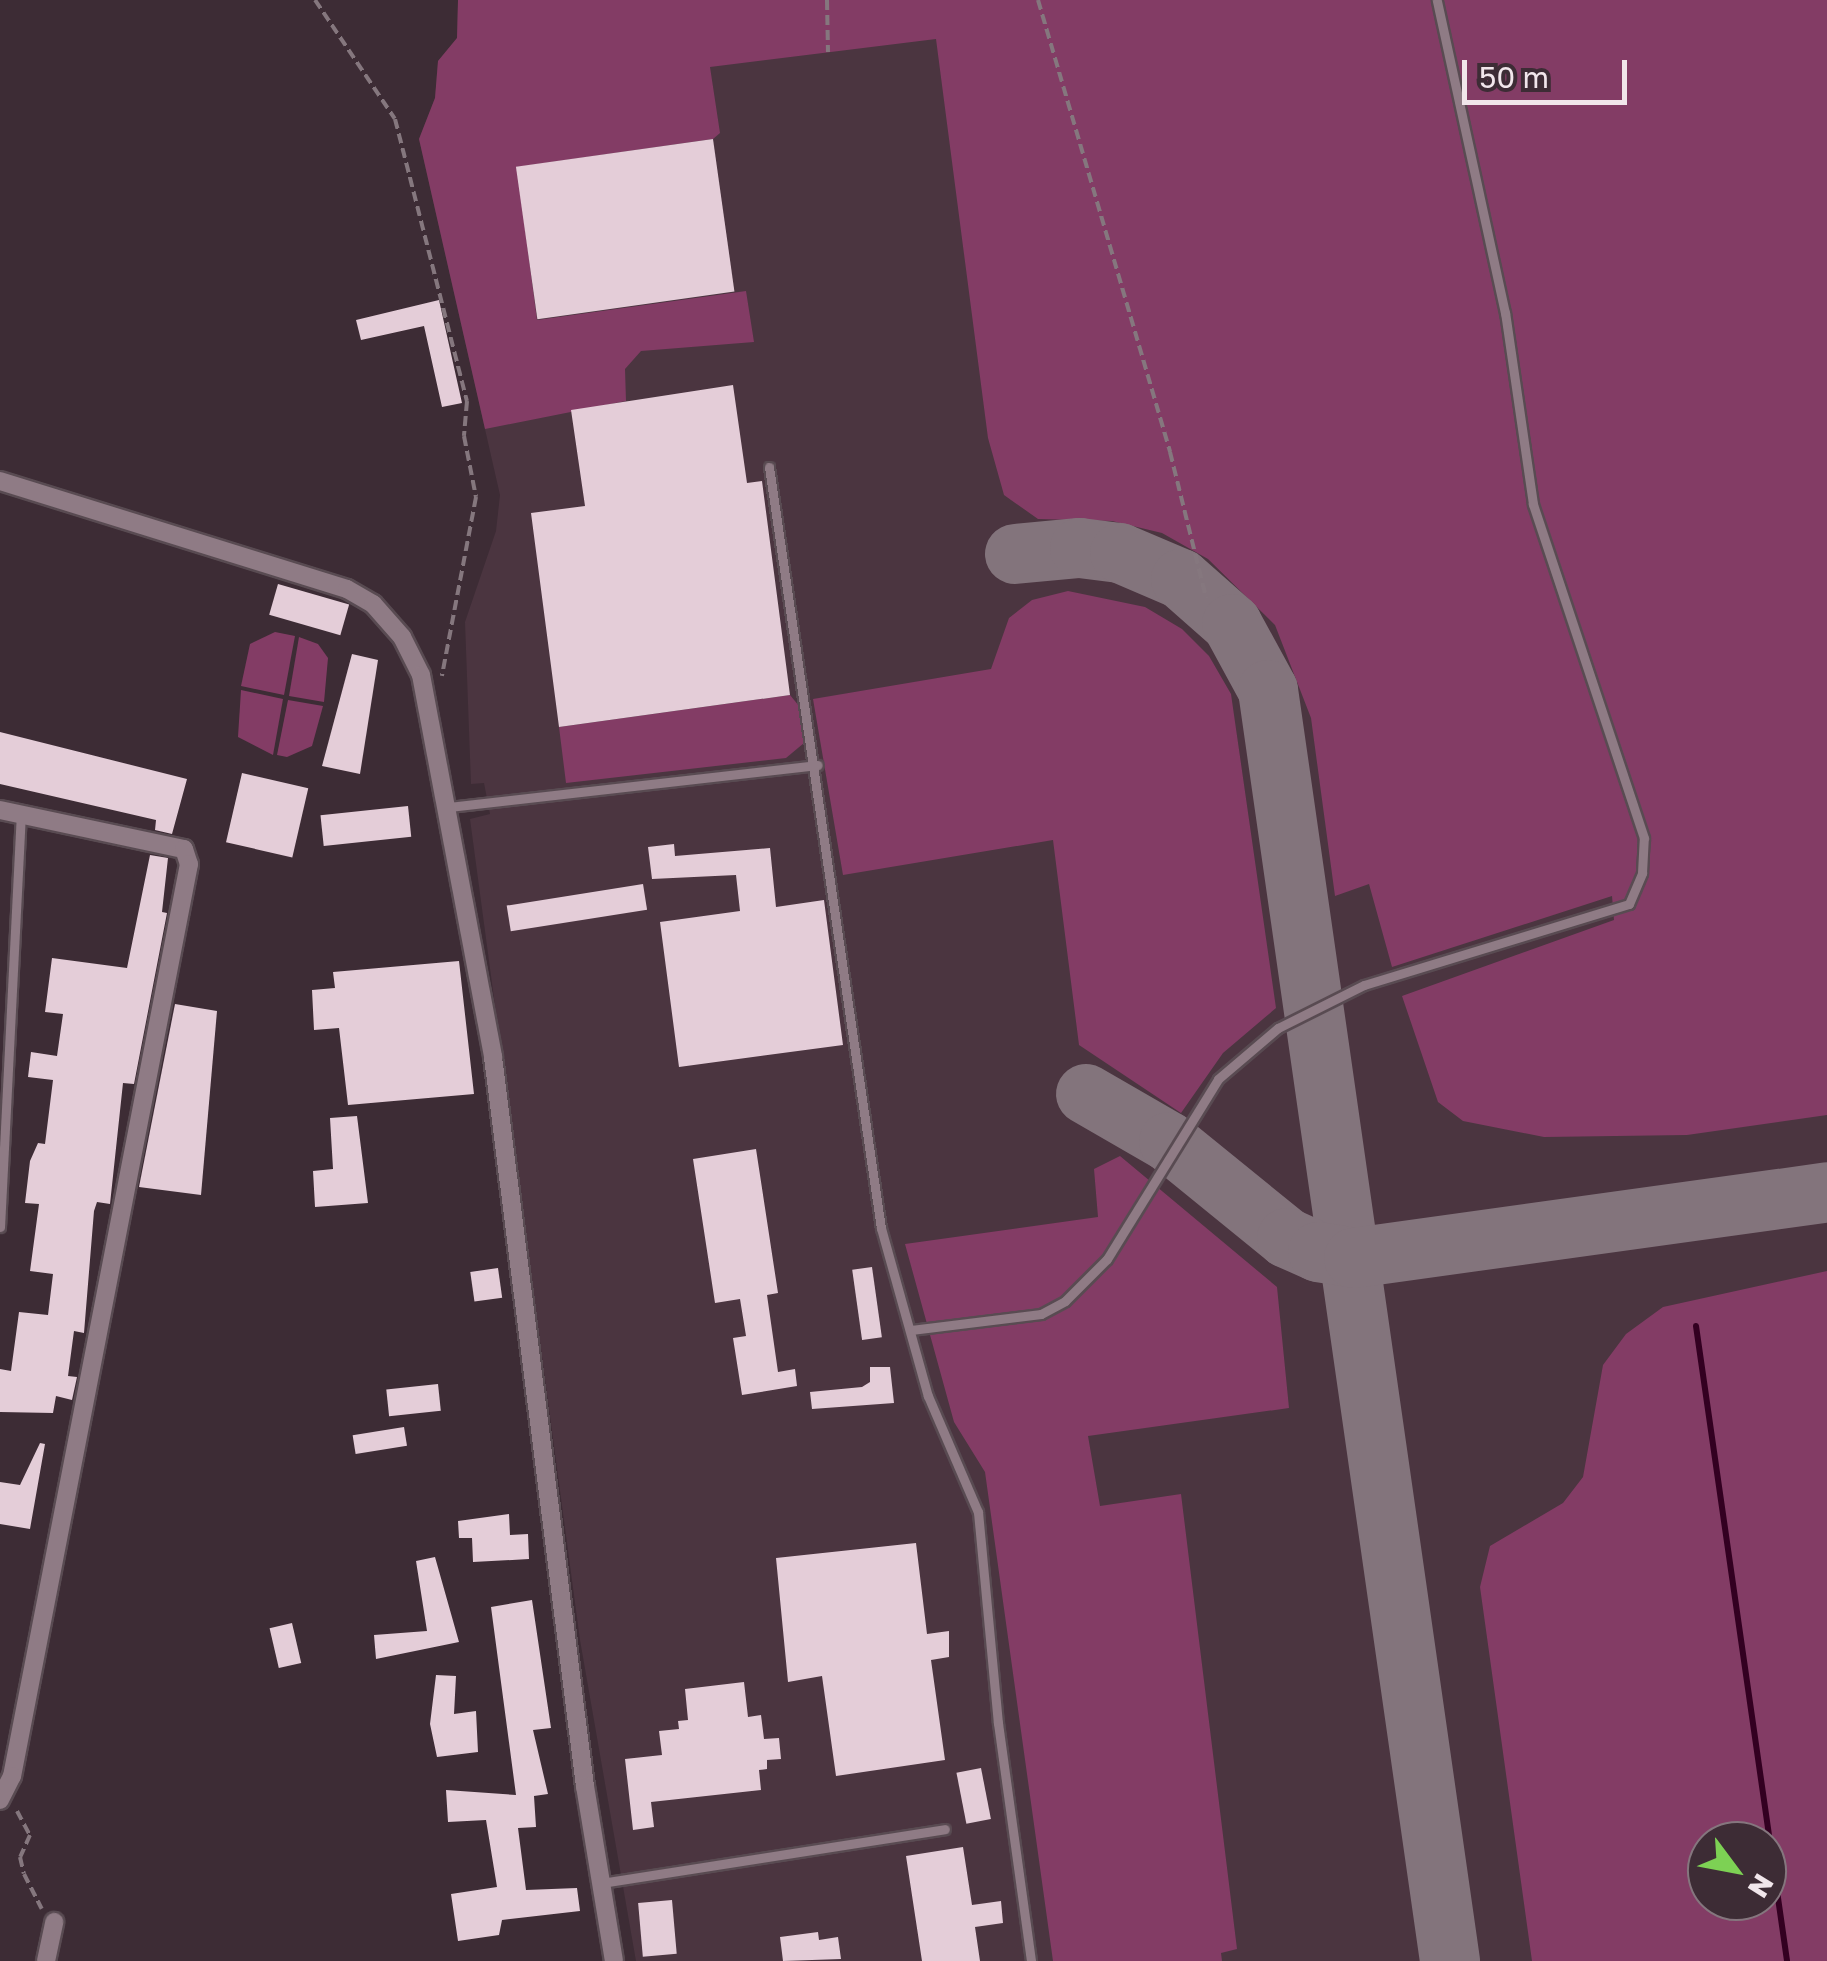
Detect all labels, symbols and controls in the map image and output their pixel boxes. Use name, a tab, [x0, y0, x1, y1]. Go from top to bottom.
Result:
scale bar	[1467, 40, 1632, 102]
text: 50 m	[1479, 59, 1549, 95]
north arrow	[1687, 1821, 1787, 1921]
text: N	[1742, 1868, 1781, 1904]

